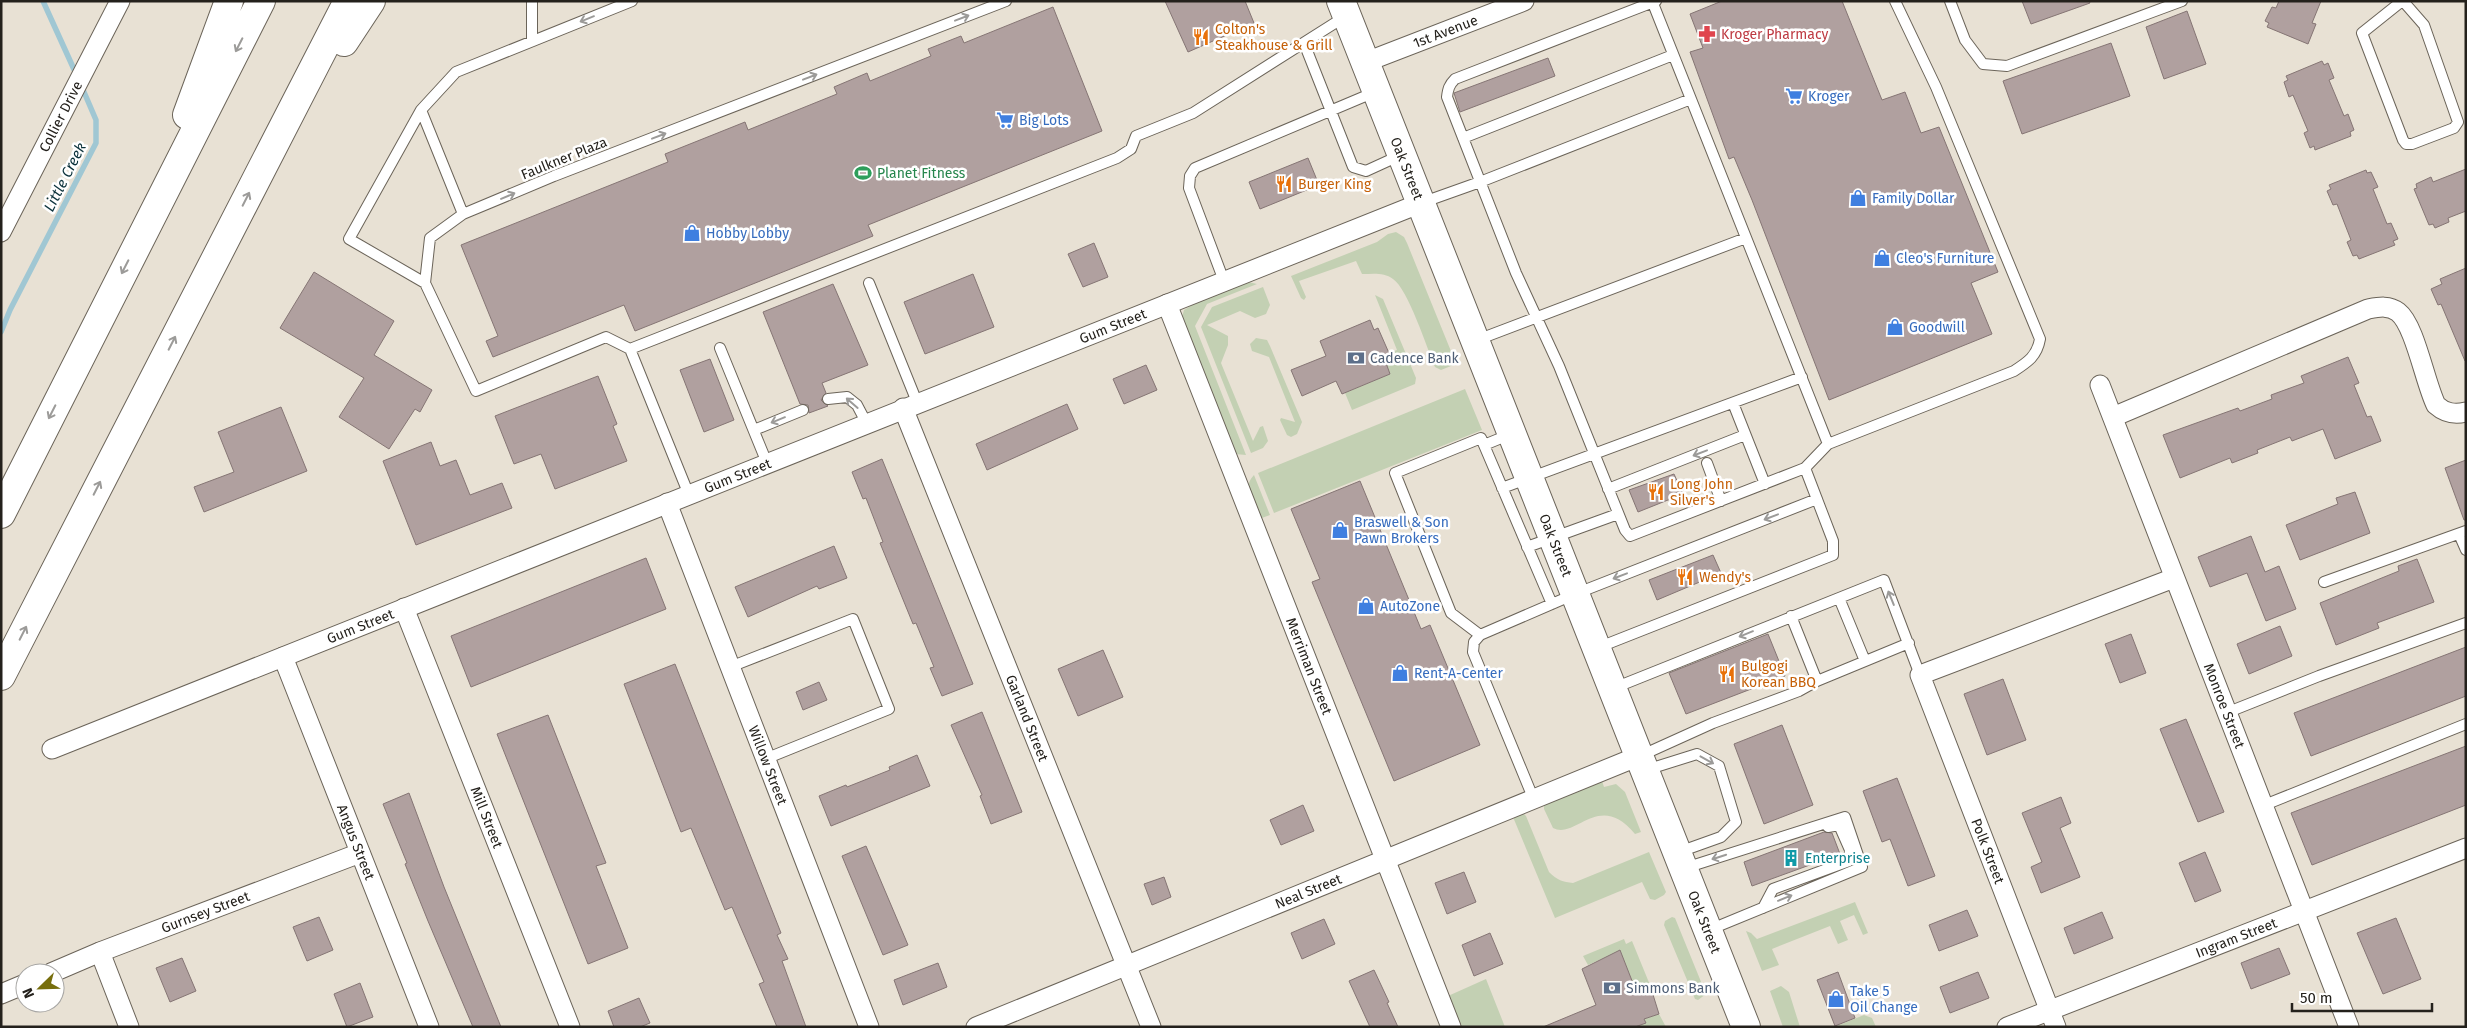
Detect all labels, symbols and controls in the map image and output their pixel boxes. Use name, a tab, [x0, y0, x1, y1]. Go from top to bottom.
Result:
street label: 1st Avenue	[1411, 12, 1480, 52]
one-way arrow	[954, 13, 969, 22]
one-way arrow	[580, 15, 595, 25]
place label: Colton's Steakhouse & Grill	[1215, 21, 1332, 54]
pharmacy icon: Kroger Pharmacy	[1697, 24, 1717, 44]
place label: Kroger Pharmacy	[1721, 26, 1829, 43]
restaurant icon: Colton's Steakhouse & Grill	[1191, 27, 1211, 47]
one-way arrow	[234, 37, 244, 52]
one-way arrow	[802, 72, 818, 81]
street label: Collier Drive	[36, 78, 86, 155]
supermarket icon: Kroger	[1784, 86, 1804, 106]
place label: Kroger	[1808, 88, 1850, 105]
supermarket icon: Big Lots	[995, 110, 1015, 130]
place label: Big Lots	[1019, 112, 1069, 129]
one-way arrow	[651, 130, 666, 140]
street label: Faulkner Plaza	[519, 134, 610, 183]
street label: Oak Street	[1387, 135, 1427, 203]
water label: Little Creek	[40, 140, 90, 214]
sports icon: Planet Fitness	[853, 163, 873, 183]
place label: Planet Fitness	[877, 165, 966, 182]
restaurant icon: Burger King	[1274, 174, 1294, 194]
place label: Burger King	[1298, 176, 1372, 193]
shop icon: Family Dollar	[1848, 188, 1868, 208]
one-way arrow	[500, 190, 515, 200]
place label: Family Dollar	[1872, 190, 1955, 207]
one-way arrow	[242, 192, 251, 207]
shop icon: Hobby Lobby	[682, 223, 702, 243]
place label: Hobby Lobby	[706, 225, 789, 242]
shop icon: Cleo's Furniture	[1872, 248, 1892, 268]
place label: Cleo's Furniture	[1896, 250, 1994, 267]
one-way arrow	[120, 259, 129, 274]
street label: Gum Street	[1077, 305, 1150, 347]
shop icon: Goodwill	[1885, 317, 1905, 337]
place label: Goodwill	[1909, 319, 1965, 336]
one-way arrow	[167, 336, 177, 351]
bank icon: Cadence Bank	[1346, 348, 1366, 368]
place label: Cadence Bank	[1370, 350, 1460, 367]
one-way arrow	[846, 397, 859, 409]
one-way arrow	[47, 405, 57, 420]
one-way arrow	[771, 415, 786, 425]
one-way arrow	[1692, 449, 1707, 458]
street label: Gum Street	[702, 455, 775, 497]
place label: Long John Silver's	[1670, 476, 1733, 509]
one-way arrow	[93, 481, 102, 496]
restaurant icon: Long John Silver's	[1646, 482, 1666, 502]
street label: Oak Street	[1535, 511, 1576, 580]
one-way arrow	[1764, 513, 1779, 522]
place label: Braswell & Son Pawn Brokers	[1354, 514, 1449, 547]
shop icon: Braswell & Son Pawn Brokers	[1330, 520, 1350, 540]
restaurant icon: Wendy's	[1675, 567, 1695, 587]
place label: Wendy's	[1699, 569, 1751, 586]
one-way arrow	[1613, 572, 1628, 581]
one-way arrow	[1885, 591, 1895, 606]
shop icon: AutoZone	[1356, 596, 1376, 616]
place label: AutoZone	[1380, 598, 1440, 615]
street label: Gum Street	[325, 605, 397, 647]
street label: Merriman Street	[1282, 615, 1336, 718]
one-way arrow	[19, 626, 28, 641]
one-way arrow	[1739, 630, 1754, 639]
place label: Bulgogi Korean BBQ	[1741, 658, 1816, 691]
street label: Monroe Street	[2200, 661, 2248, 752]
shop icon: Rent-A-Center	[1390, 663, 1410, 683]
restaurant icon: Bulgogi Korean BBQ	[1717, 664, 1737, 684]
place label: Rent-A-Center	[1414, 665, 1503, 682]
street label: Garland Street	[1002, 672, 1052, 765]
street label: Willow Street	[745, 723, 791, 808]
one-way arrow	[1699, 756, 1714, 765]
street label: Mill Street	[467, 784, 507, 852]
street label: Angus Street	[333, 802, 378, 883]
street label: Polk Street	[1967, 816, 2008, 887]
building icon: Enterprise	[1781, 848, 1801, 868]
place label: Enterprise	[1805, 850, 1870, 867]
one-way arrow	[1711, 853, 1727, 863]
street label: Neal Street	[1273, 870, 1345, 913]
street label: Gurnsey Street	[159, 887, 253, 937]
street label: Oak Street	[1684, 888, 1724, 957]
one-way arrow	[1777, 893, 1792, 903]
street label: Ingram Street	[2193, 914, 2280, 962]
north arrow	[15, 963, 65, 1013]
bank icon: Simmons Bank	[1602, 978, 1622, 998]
place label: Simmons Bank	[1626, 980, 1721, 997]
scale bar	[2292, 980, 2432, 1012]
place label: Take 5 Oil Change	[1850, 983, 1918, 1016]
text: N	[19, 985, 38, 1000]
shop icon: Take 5 Oil Change	[1826, 989, 1846, 1009]
text: 50 m	[2300, 989, 2333, 1007]

